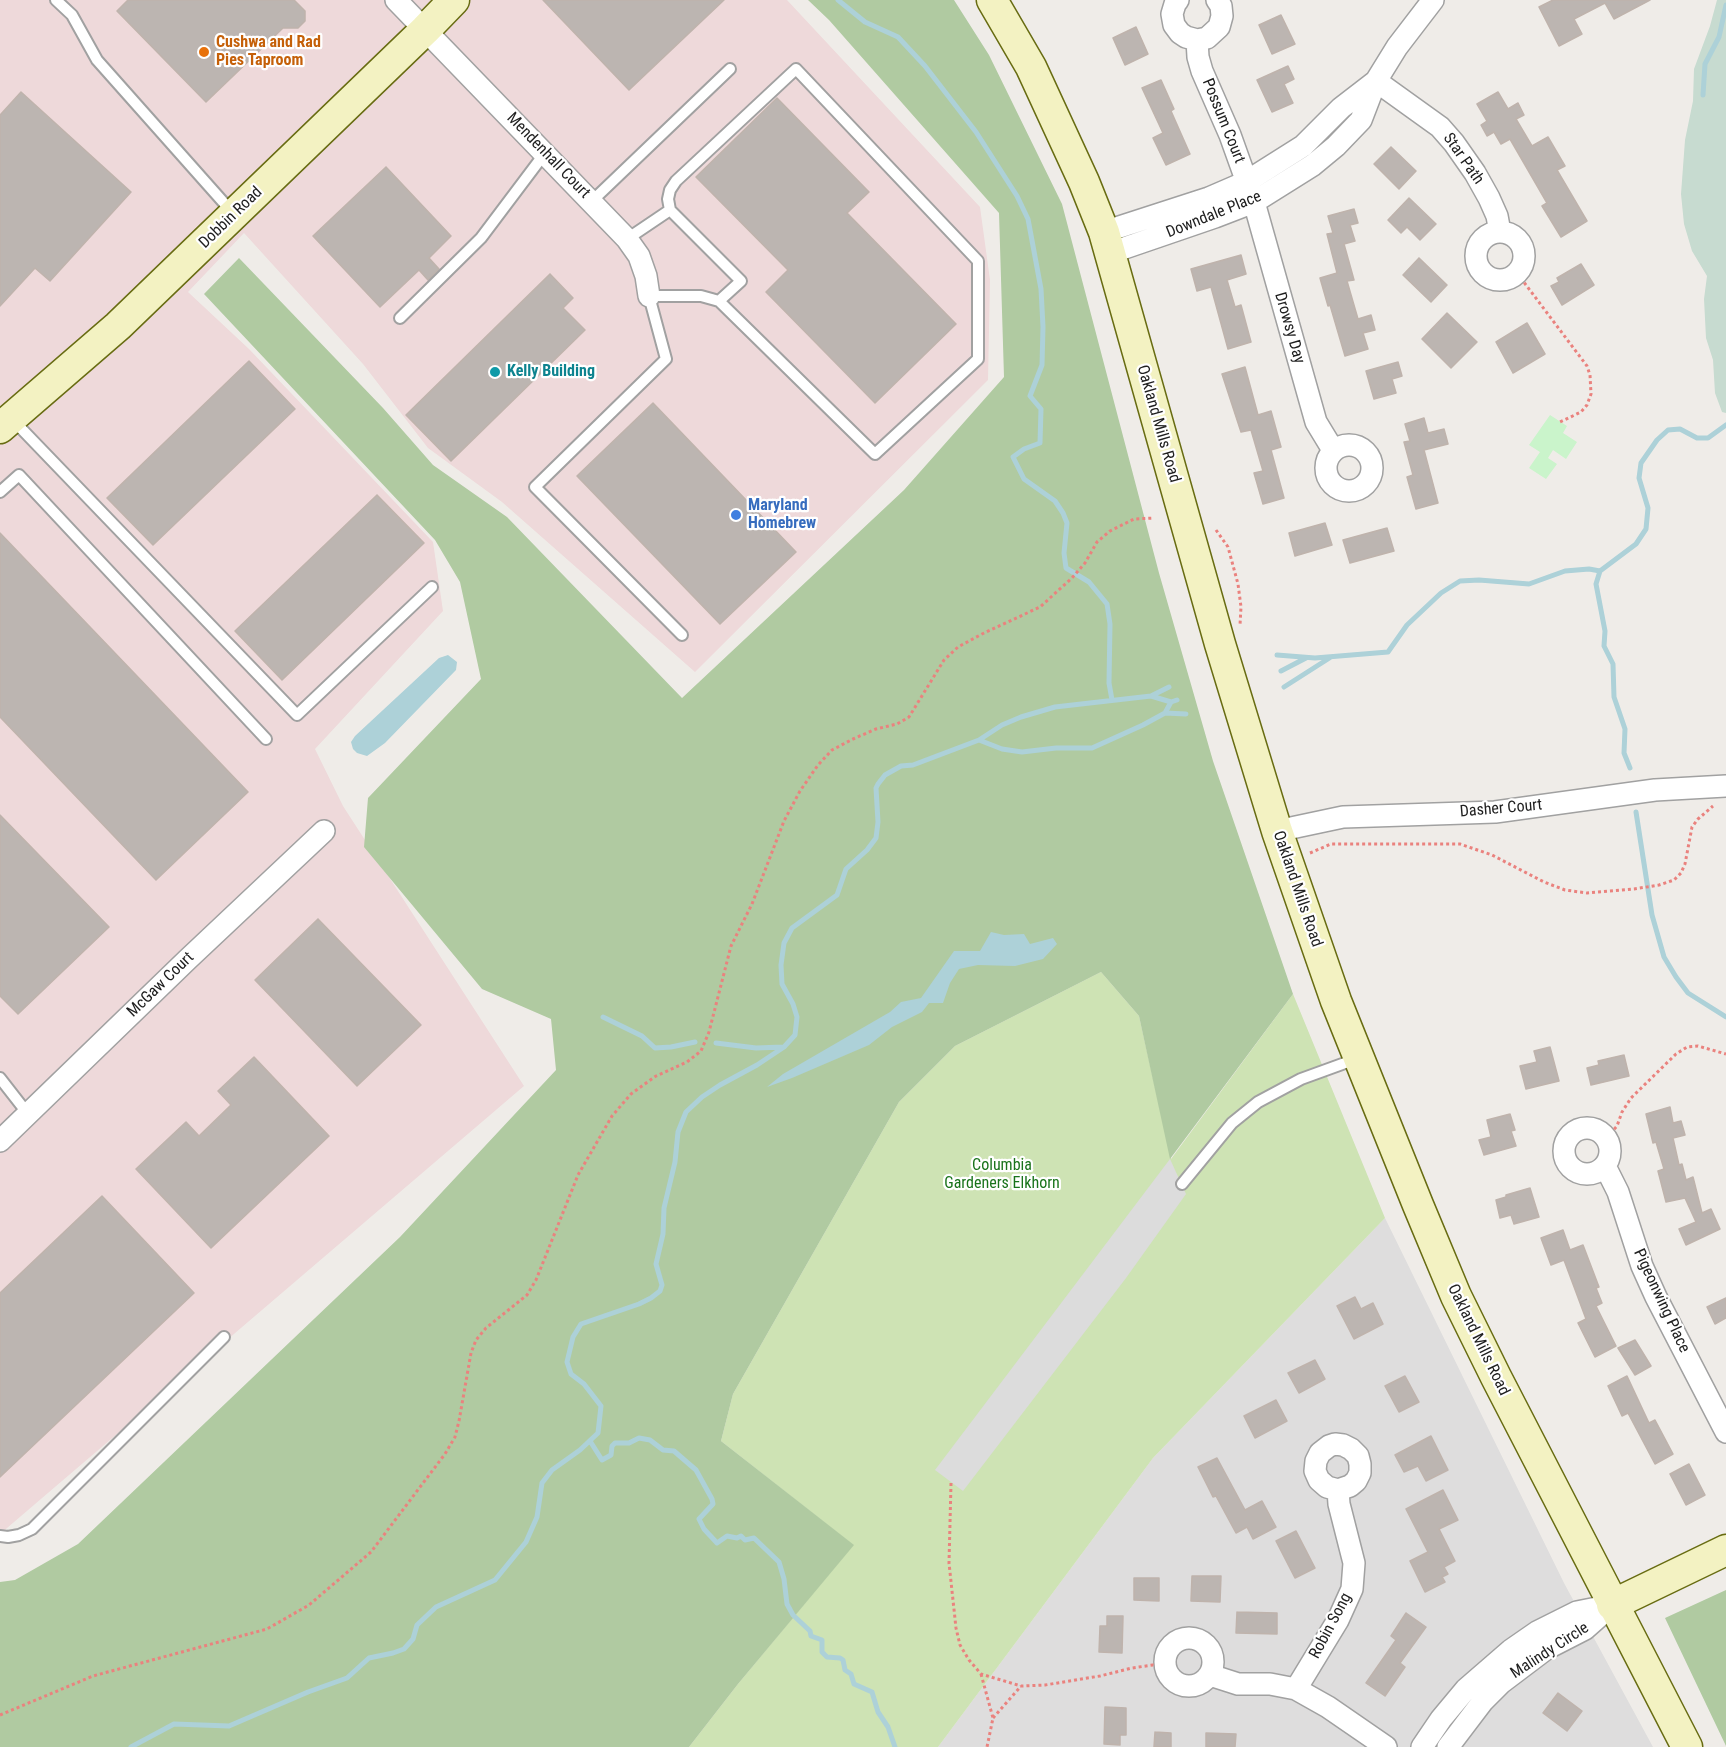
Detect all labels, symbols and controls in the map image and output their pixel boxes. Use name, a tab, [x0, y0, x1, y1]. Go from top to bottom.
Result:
place label: Cushwa and Rad Pies Taproom	[216, 33, 321, 71]
marker: Cushwa and Rad Pies Taproom	[197, 45, 211, 59]
street label: Possum Court	[1197, 76, 1249, 166]
street label: Mendenhall Court	[502, 109, 594, 203]
street label: Star Path	[1438, 130, 1488, 188]
street label: Dobbin Road	[195, 183, 267, 253]
street label: Downdale Place	[1164, 187, 1264, 243]
street label: Drowsy Day	[1270, 290, 1308, 366]
place label: Kelly Building	[507, 362, 595, 382]
street label: Oakland Mills Road	[1132, 363, 1184, 485]
marker: Kelly Building	[488, 365, 502, 379]
place label: Maryland Homebrew	[748, 496, 816, 534]
marker: Maryland Homebrew	[729, 508, 743, 522]
street label: Dasher Court	[1459, 796, 1543, 822]
street label: Oakland Mills Road	[1268, 828, 1326, 950]
street label: McGaw Court	[124, 948, 198, 1022]
park label: Columbia Gardeners Elkhorn	[944, 1156, 1060, 1194]
street label: Pigeonwing Place	[1629, 1246, 1693, 1356]
street label: Oakland Mills Road	[1443, 1281, 1513, 1399]
street label: Robin Song	[1306, 1590, 1356, 1662]
street label: Malindy Circle	[1507, 1619, 1593, 1683]

